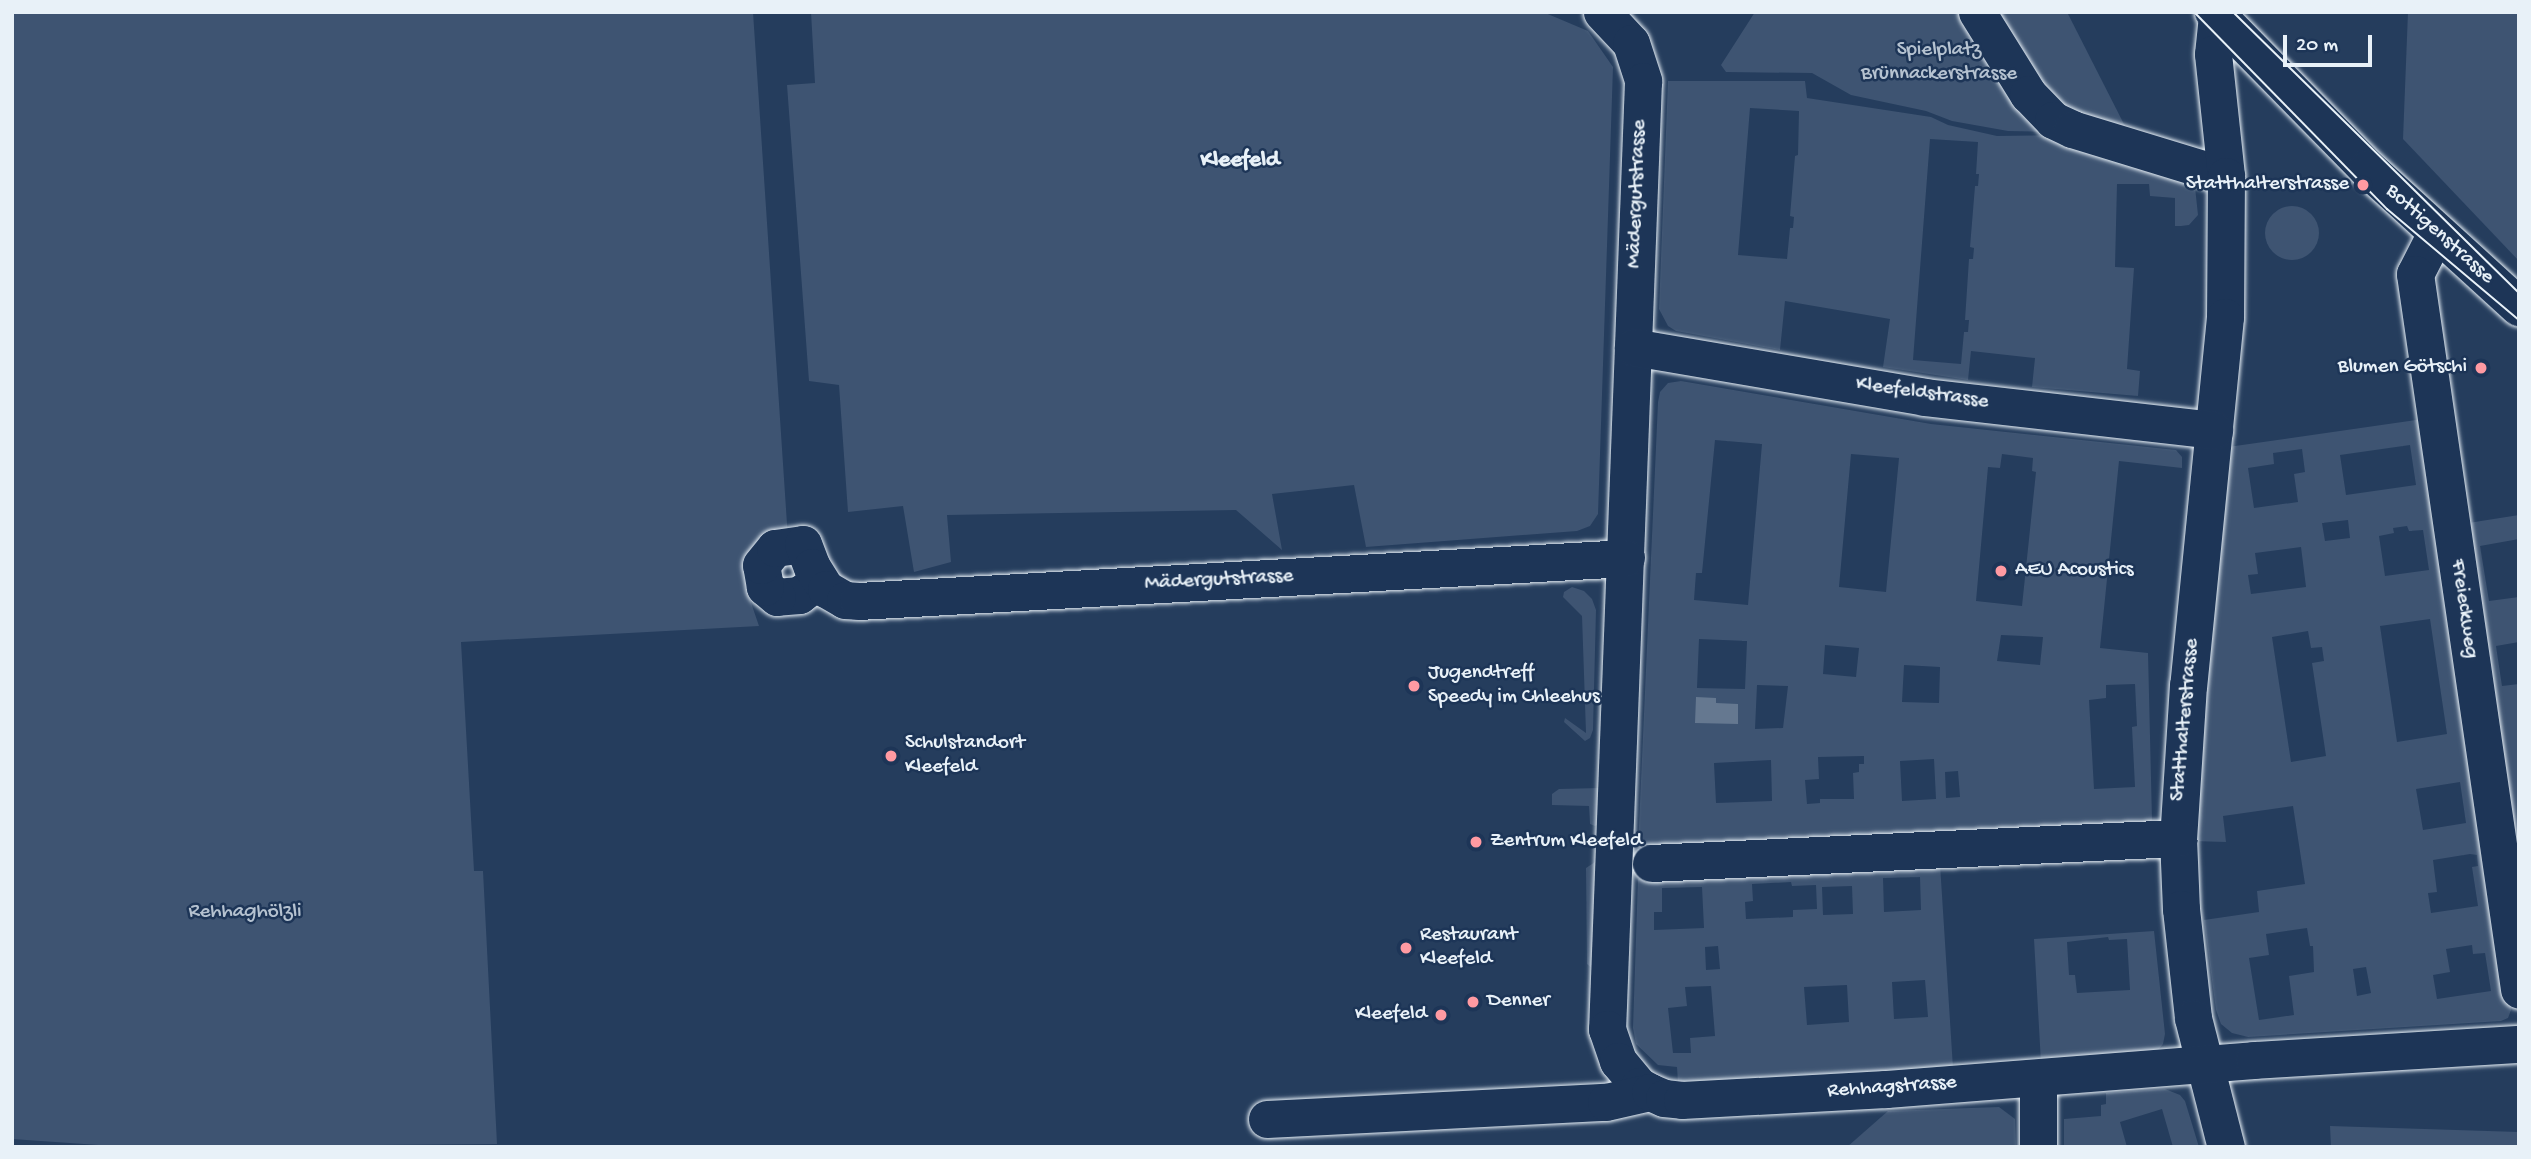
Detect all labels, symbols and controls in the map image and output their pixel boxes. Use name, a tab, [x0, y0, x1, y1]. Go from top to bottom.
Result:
scale bar	[2286, 21, 2375, 65]
text: 20 m	[2296, 34, 2338, 59]
park label: Spielplatz Brünnackerstrasse	[1861, 38, 2017, 88]
street label: Mädergutstrasse	[1623, 119, 1653, 269]
district label: Kleefeld	[1201, 147, 1279, 175]
place label: Statthalterstrasse	[2186, 172, 2349, 198]
marker: Statthalterstrasse	[2355, 177, 2371, 193]
street label: Bottigenstrasse	[2379, 180, 2499, 290]
place label: Blumen Götschi	[2338, 355, 2467, 381]
marker: Blumen Götschi	[2473, 360, 2489, 376]
street label: Kleefeldstrasse	[1854, 372, 1990, 416]
place label: AEU Acoustics	[2015, 558, 2134, 584]
street label: Freieckweg	[2444, 558, 2482, 660]
marker: AEU Acoustics	[1993, 563, 2009, 579]
street label: Mädergutstrasse	[1144, 565, 1294, 597]
street label: Statthalterstrasse	[2166, 638, 2206, 802]
place label: Jugendtreff Speedy im Chleehus	[1428, 661, 1600, 711]
marker: Jugendtreff Speedy im Chleehus	[1406, 678, 1422, 694]
place label: Schulstandort Kleefeld	[905, 731, 1025, 781]
marker: Schulstandort Kleefeld	[883, 748, 899, 764]
place label: Zentrum Kleefeld	[1490, 829, 1642, 855]
marker: Zentrum Kleefeld	[1468, 834, 1484, 850]
park label: Rehhaghölzli	[188, 900, 302, 926]
place label: Restaurant Kleefeld	[1420, 923, 1517, 973]
marker: Restaurant Kleefeld	[1398, 940, 1414, 956]
place label: Denner	[1487, 989, 1550, 1015]
marker: Denner	[1465, 994, 1481, 1010]
place label: Kleefeld	[1355, 1002, 1427, 1028]
marker: Kleefeld	[1433, 1007, 1449, 1023]
street label: Rehhagstrasse	[1826, 1071, 1958, 1105]

